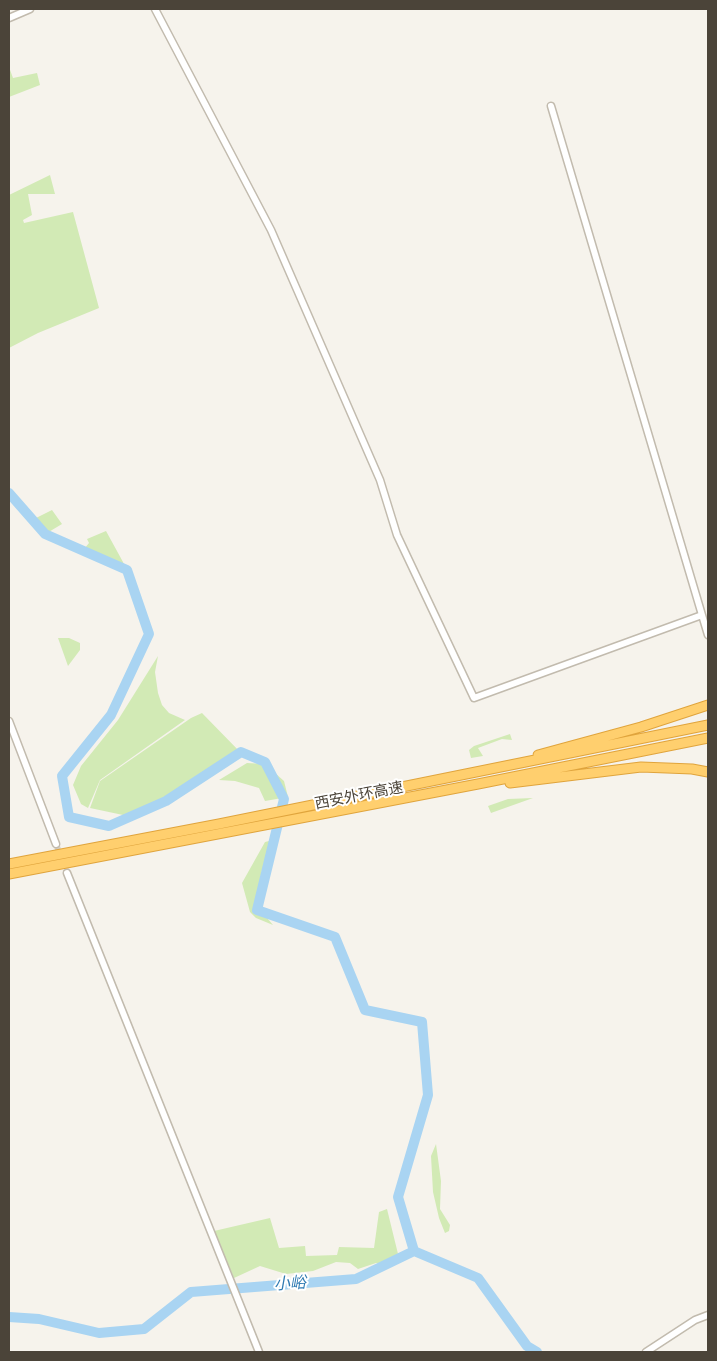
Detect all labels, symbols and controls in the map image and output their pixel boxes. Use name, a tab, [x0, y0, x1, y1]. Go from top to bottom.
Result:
street label: 西安外环高速	[313, 779, 405, 813]
water label: 小峪	[273, 1273, 307, 1295]

